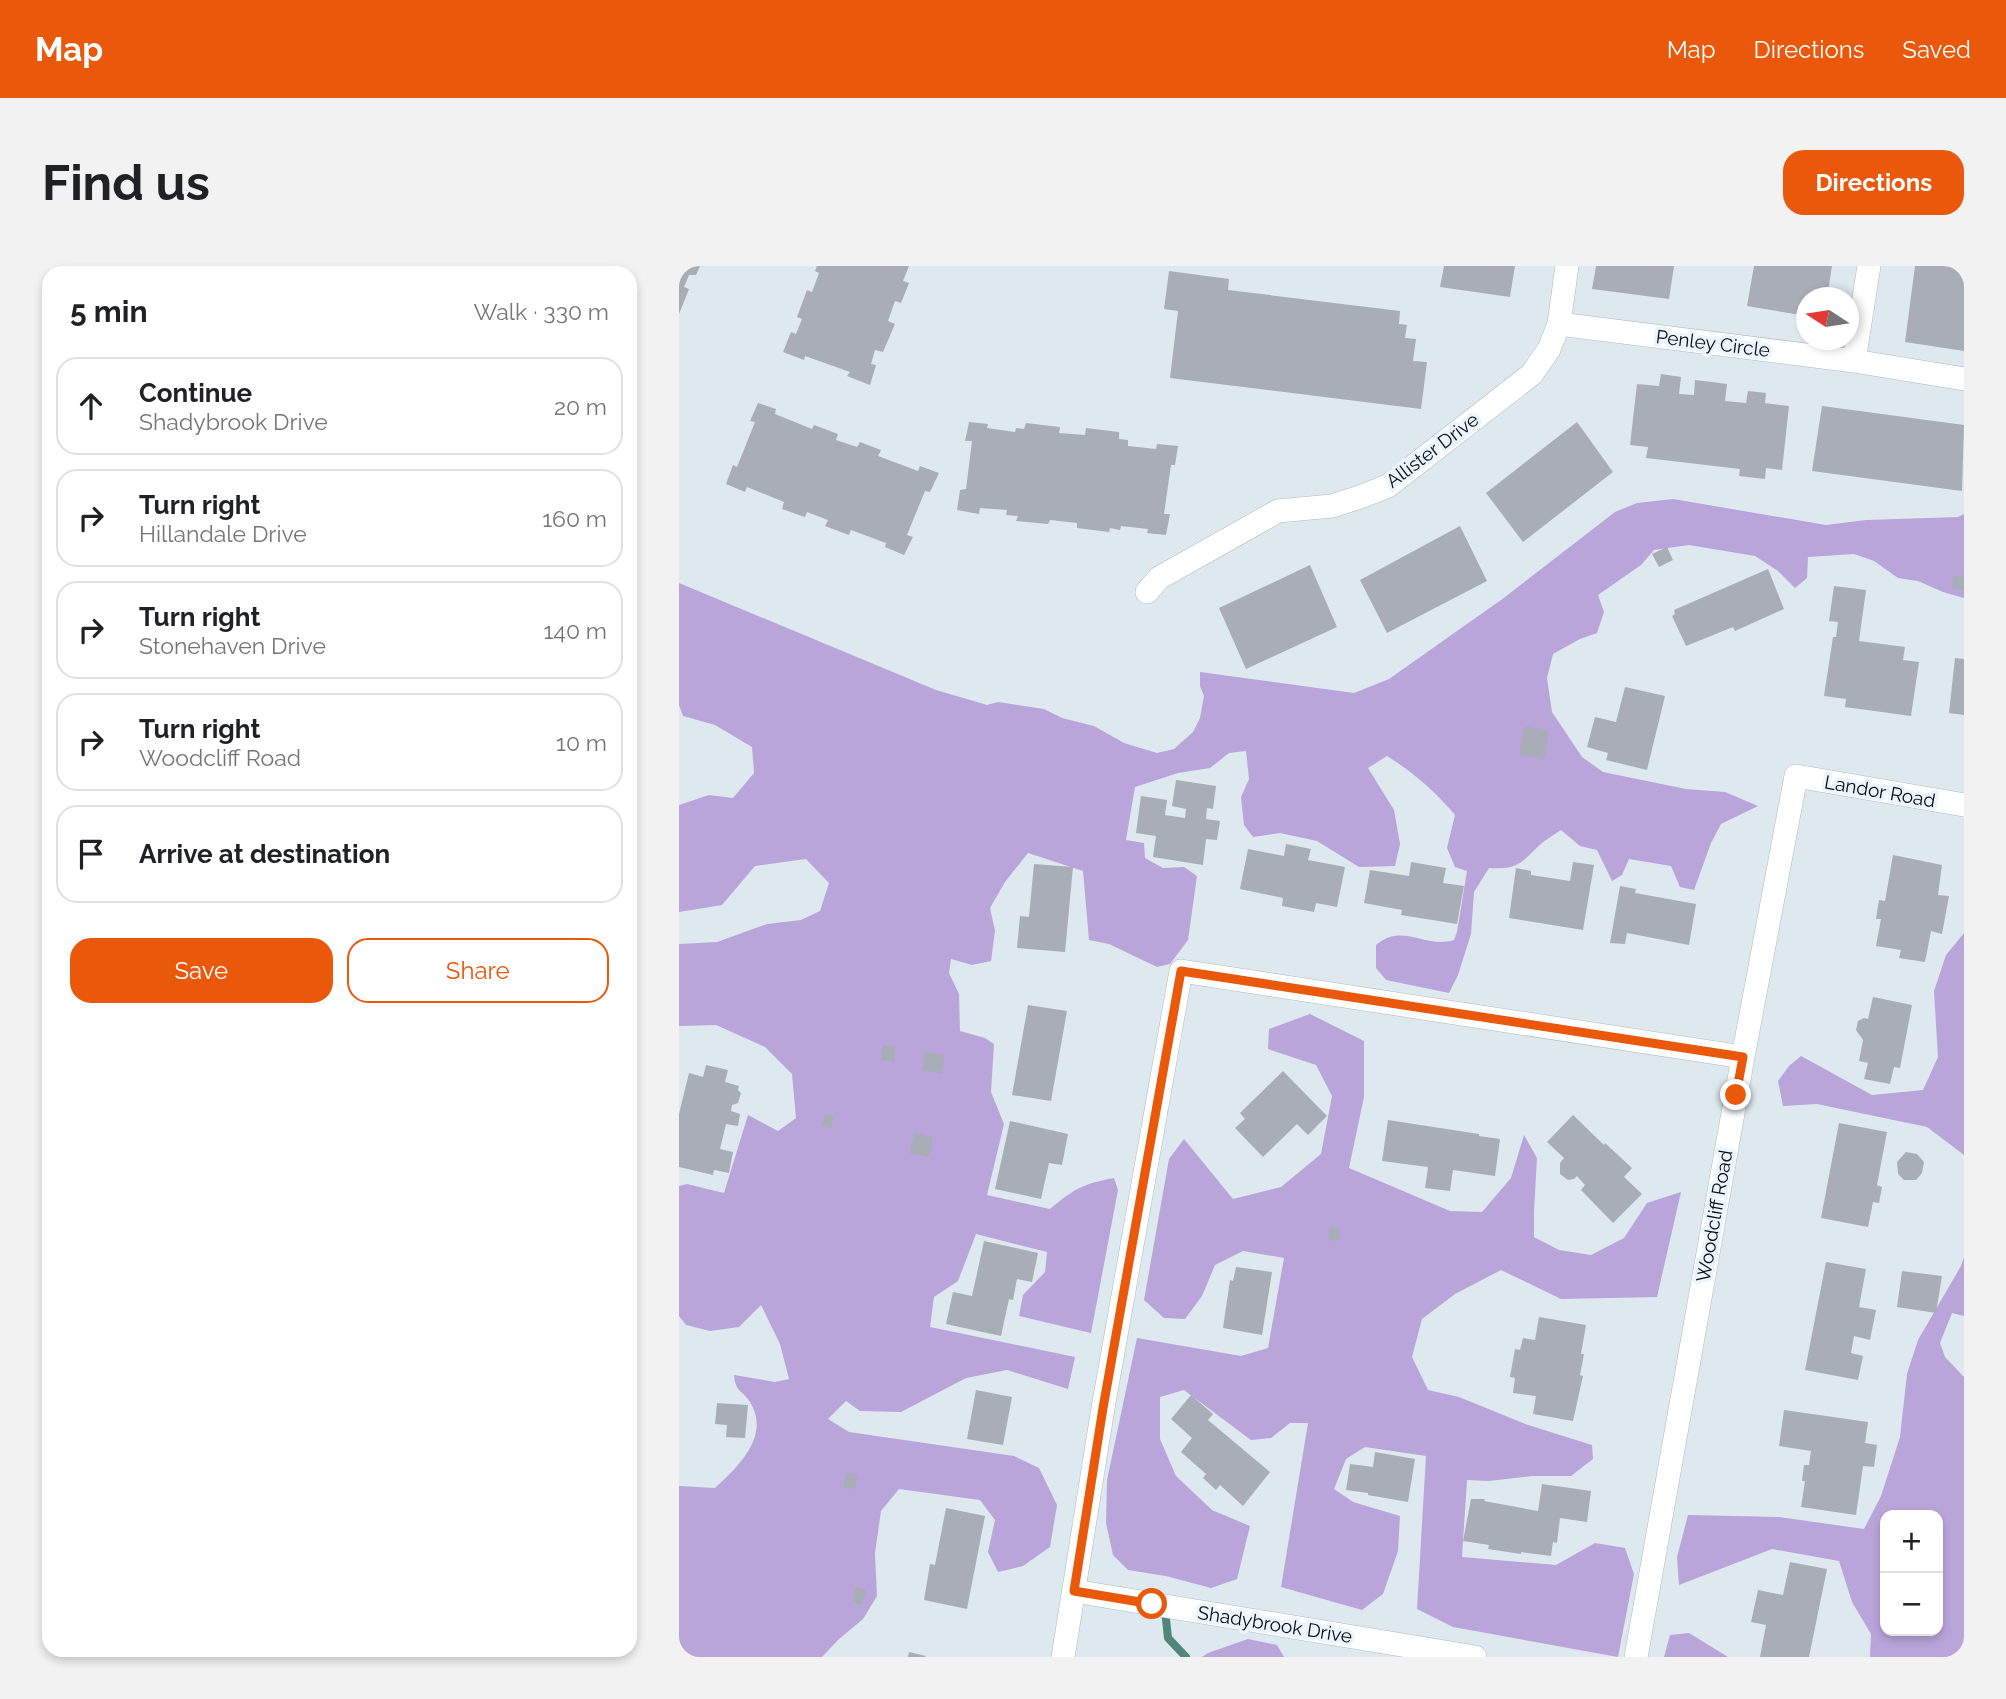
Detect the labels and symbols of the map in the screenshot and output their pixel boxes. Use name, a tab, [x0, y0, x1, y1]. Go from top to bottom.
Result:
north arrow	[1796, 287, 1859, 350]
street label: Penley Circle	[1655, 325, 1771, 361]
street label: Allister Drive	[1381, 408, 1483, 492]
street label: Landor Road	[1823, 770, 1937, 812]
route end	[1720, 1079, 1751, 1110]
street label: Woodcliff Road	[1692, 1148, 1736, 1284]
route start	[1136, 1588, 1167, 1619]
street label: Shadybrook Drive	[1196, 1601, 1354, 1647]

